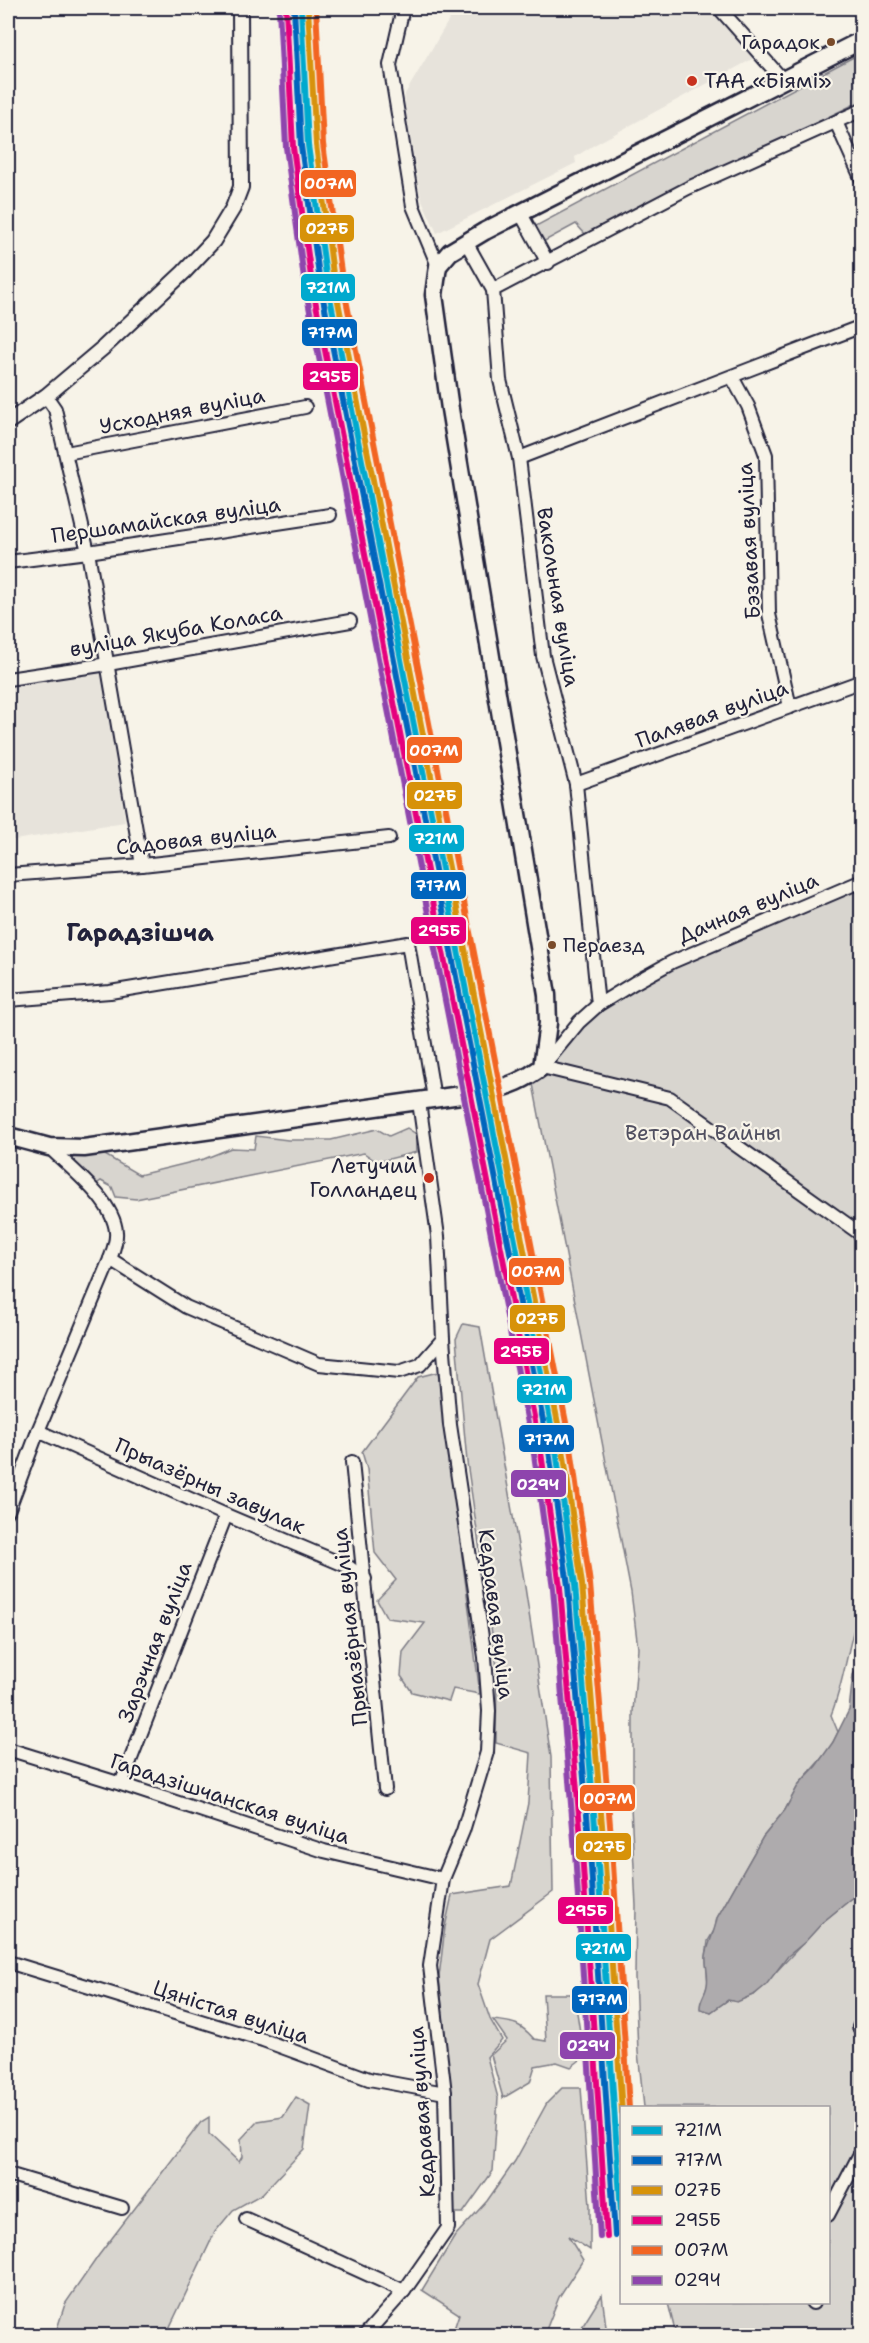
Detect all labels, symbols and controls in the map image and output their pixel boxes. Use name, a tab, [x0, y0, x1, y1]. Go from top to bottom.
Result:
place label: Гарадок	[741, 29, 820, 55]
marker: Гарадок	[825, 36, 837, 48]
place label: ТАА «Біямі»	[704, 67, 832, 95]
marker: ТАА «Біямі»	[685, 74, 699, 88]
line badge: 007М	[300, 169, 357, 198]
text: 007М	[304, 173, 354, 194]
line badge: 027Б	[299, 214, 355, 243]
text: 027Б	[305, 218, 349, 239]
line badge: 721М	[300, 273, 356, 302]
text: 721М	[306, 277, 350, 298]
line badge: 717М	[301, 318, 358, 347]
text: 717М	[307, 322, 353, 343]
line badge: 295Б	[302, 362, 359, 391]
text: 295Б	[309, 366, 351, 387]
street label: Усходняя вуліца	[97, 381, 267, 441]
street label: Бэзавая вуліца	[731, 462, 767, 620]
street label: Першамайская вуліца	[50, 490, 282, 550]
street label: Вакольная вуліца	[530, 505, 586, 689]
street label: вуліца Якуба Коласа	[67, 599, 285, 663]
street label: Палявая вуліца	[632, 674, 792, 754]
line badge: 007М	[406, 736, 463, 764]
text: 007М	[409, 740, 459, 761]
line badge: 027Б	[406, 781, 463, 810]
text: 027Б	[413, 785, 457, 806]
street label: Садовая вуліца	[114, 817, 278, 861]
line badge: 721М	[408, 824, 465, 853]
text: 721М	[414, 828, 458, 849]
street label: Дачная вуліца	[674, 866, 822, 950]
line badge: 717М	[410, 871, 467, 900]
text: 717М	[415, 875, 461, 896]
line badge: 295Б	[410, 916, 467, 945]
district label: Гарадзішча	[66, 917, 214, 949]
text: 295Б	[418, 920, 460, 941]
place label: Пераезд	[563, 932, 645, 958]
marker: Пераезд	[546, 939, 558, 951]
park label: Ветэран Вайны	[625, 1119, 781, 1147]
place label: Летучий Голландец	[309, 1152, 417, 1204]
marker: Летучий Голландец	[422, 1171, 436, 1185]
line badge: 007М	[508, 1257, 565, 1286]
text: 007М	[511, 1261, 561, 1282]
line badge: 027Б	[509, 1304, 566, 1333]
text: 027Б	[515, 1308, 559, 1329]
line badge: 295Б	[493, 1337, 550, 1365]
text: 295Б	[500, 1341, 542, 1362]
line badge: 721М	[516, 1375, 573, 1404]
text: 721М	[522, 1379, 566, 1400]
line badge: 717М	[518, 1424, 575, 1453]
text: 717М	[524, 1429, 570, 1450]
street label: Прыазёрны завулак	[110, 1431, 310, 1541]
line badge: 029Ч	[510, 1469, 567, 1498]
text: 029Ч	[517, 1474, 559, 1495]
street label: Прыазёрная вуліца	[326, 1527, 374, 1727]
street label: Кедравая вуліца	[472, 1527, 520, 1701]
street label: Зарэчная вуліца	[111, 1558, 199, 1726]
street label: Гарадзішчанская вуліца	[107, 1747, 353, 1851]
line badge: 007М	[579, 1784, 636, 1812]
text: 007М	[583, 1788, 633, 1809]
line badge: 027Б	[575, 1832, 632, 1861]
text: 027Б	[582, 1836, 626, 1857]
line badge: 295Б	[557, 1896, 614, 1925]
text: 295Б	[565, 1900, 607, 1921]
line badge: 721М	[575, 1933, 632, 1962]
text: 721М	[581, 1938, 625, 1959]
street label: Цяністая вуліца	[149, 1974, 313, 2050]
line badge: 717М	[571, 1985, 628, 2014]
text: 717М	[577, 1989, 623, 2010]
street label: Кедравая вуліца	[402, 2025, 442, 2199]
line badge: 029Ч	[559, 2031, 616, 2060]
text: 029Ч	[567, 2035, 609, 2056]
legend	[620, 2106, 830, 2304]
text: 721М	[674, 2118, 722, 2142]
text: 717М	[674, 2148, 723, 2172]
text: 027Б	[674, 2178, 721, 2202]
text: 295Б	[674, 2208, 721, 2232]
text: 007М	[674, 2238, 728, 2262]
text: 029Ч	[674, 2268, 721, 2292]

